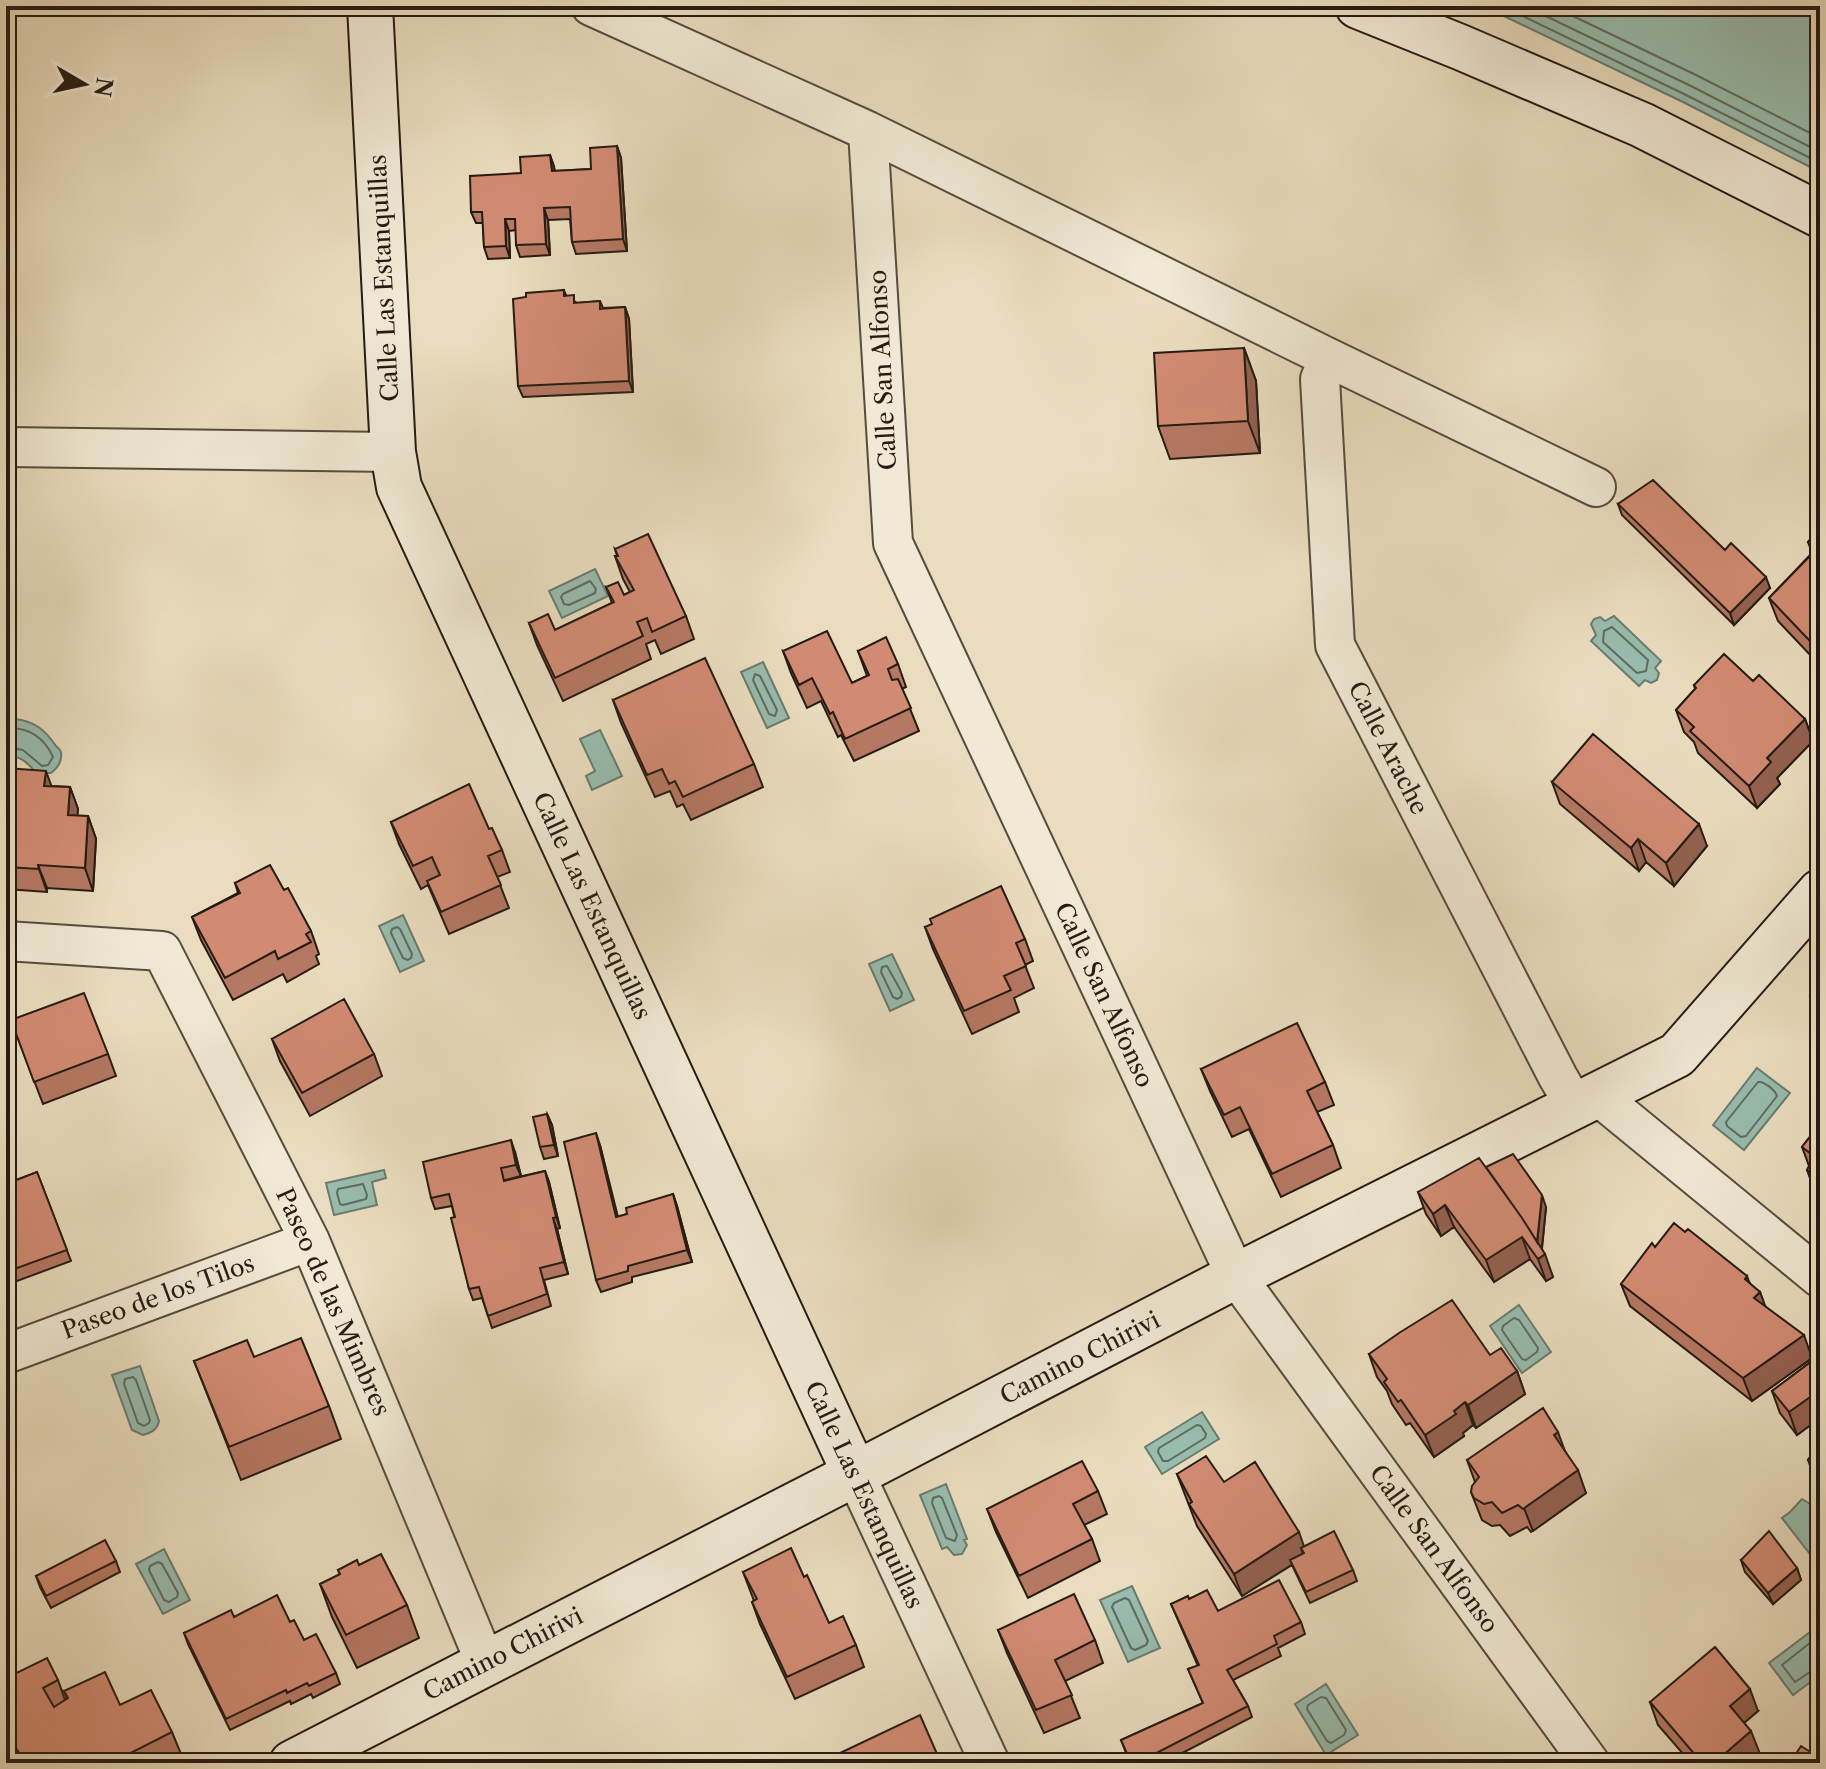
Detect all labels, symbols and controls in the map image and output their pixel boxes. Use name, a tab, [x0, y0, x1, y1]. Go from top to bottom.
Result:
north arrow	[44, 44, 124, 124]
text: N	[88, 75, 118, 99]
street label: Calle Las Estanquillas	[363, 154, 404, 402]
street label: Calle San Alfonso	[863, 269, 902, 471]
street label: Calle Arache	[1342, 676, 1434, 819]
street label: Calle Las Estanquillas	[527, 788, 658, 1024]
street label: Calle San Alfonso	[1049, 898, 1160, 1092]
street label: Paseo de las Mimbres	[270, 1183, 397, 1420]
street label: Paseo de los Tilos	[58, 1248, 258, 1345]
street label: Camino Chirivi	[995, 1305, 1164, 1410]
street label: Calle Las Estanquillas	[799, 1377, 930, 1613]
street label: Calle San Alfonso	[1364, 1459, 1505, 1638]
street label: Camino Chirivi	[418, 1601, 587, 1706]

